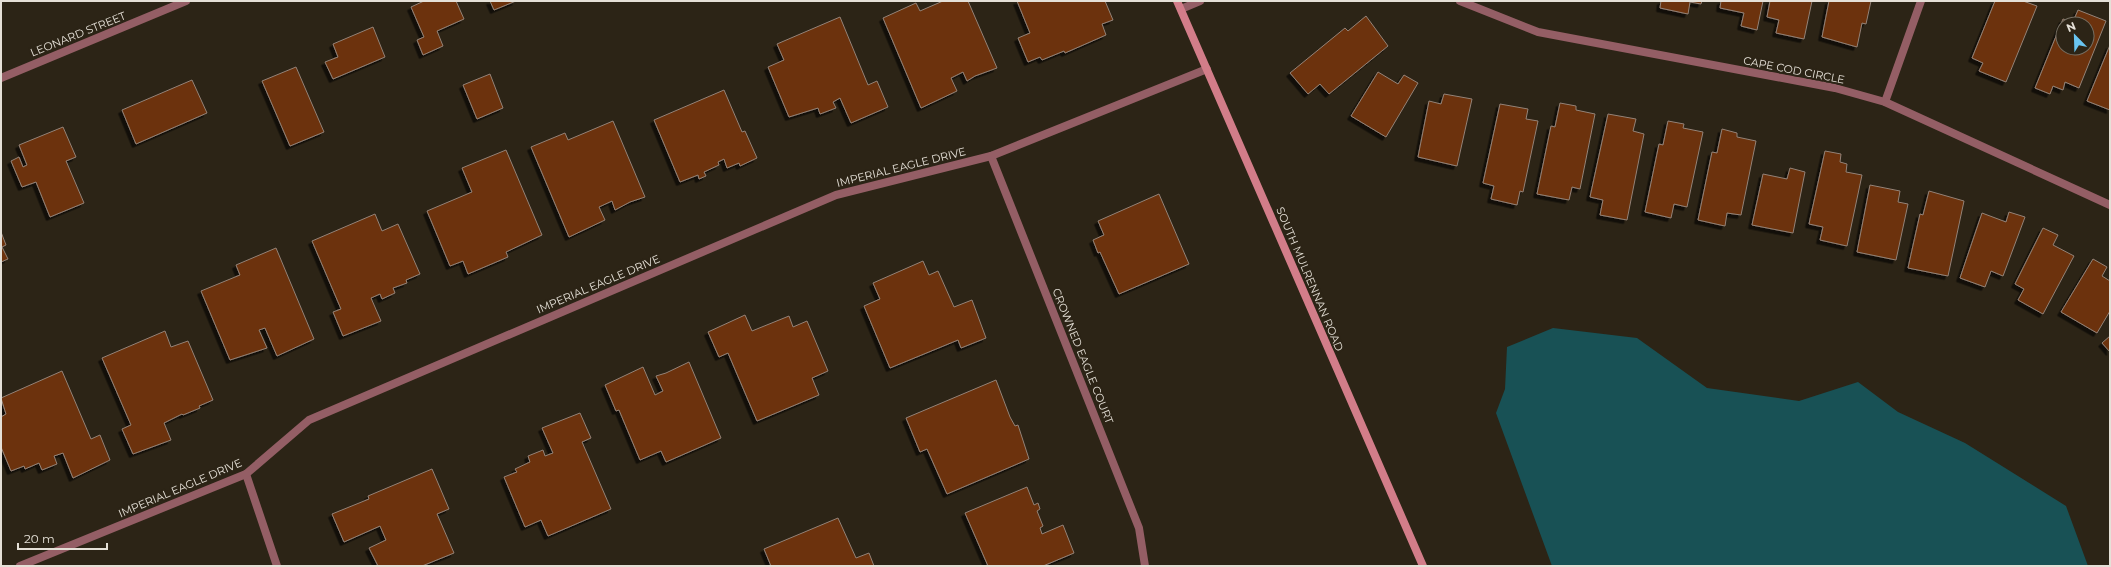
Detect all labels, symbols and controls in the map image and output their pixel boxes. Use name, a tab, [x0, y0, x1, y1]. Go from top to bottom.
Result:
street label: LEONARD STREET	[28, 8, 128, 60]
north arrow	[2055, 16, 2095, 56]
text: N	[2064, 19, 2078, 35]
street label: CAPE COD CIRCLE	[1742, 53, 1846, 87]
street label: IMPERIAL EAGLE DRIVE	[835, 144, 967, 190]
street label: SOUTH MULRENNAN ROAD	[1273, 205, 1347, 353]
street label: IMPERIAL EAGLE DRIVE	[534, 252, 662, 316]
street label: CROWNED EAGLE COURT	[1049, 286, 1117, 426]
street label: IMPERIAL EAGLE DRIVE	[116, 456, 244, 520]
scale bar	[18, 525, 107, 551]
text: 20 m	[24, 531, 55, 546]

